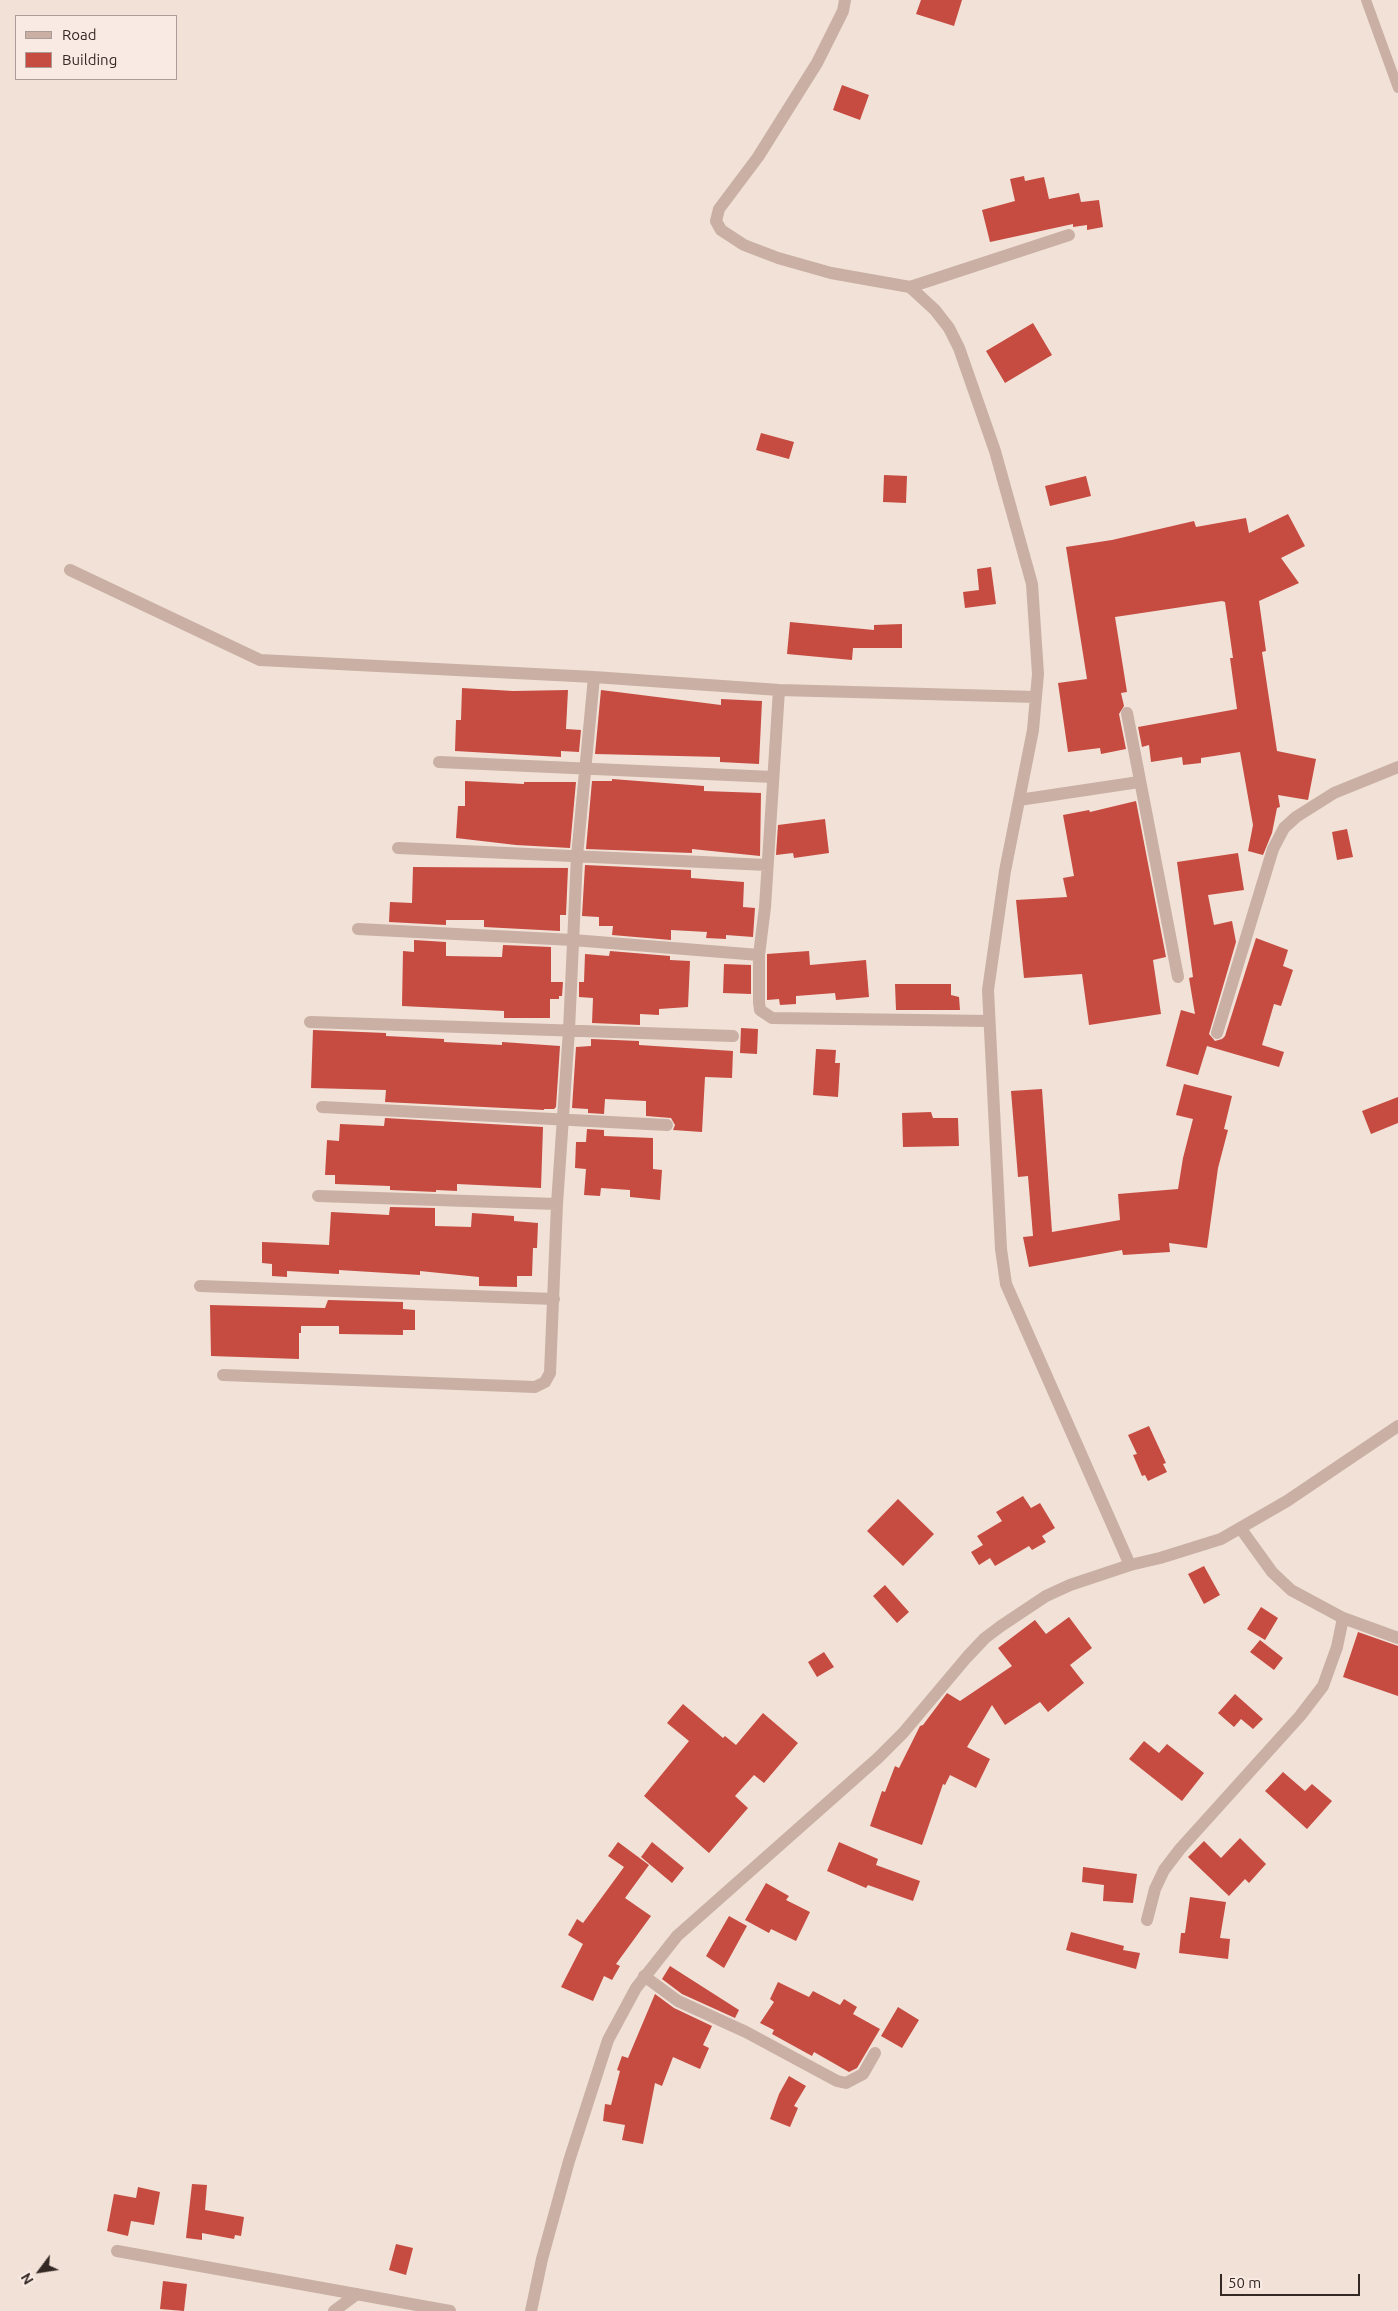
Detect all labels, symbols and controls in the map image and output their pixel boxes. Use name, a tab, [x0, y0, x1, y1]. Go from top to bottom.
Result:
legend	[15, 15, 178, 80]
text: Road	[62, 26, 97, 43]
text: Building	[62, 51, 117, 68]
north arrow	[15, 2246, 65, 2296]
scale bar	[1223, 2264, 1363, 2296]
text: N	[18, 2270, 37, 2287]
text: 50 m	[1228, 2274, 1261, 2291]

